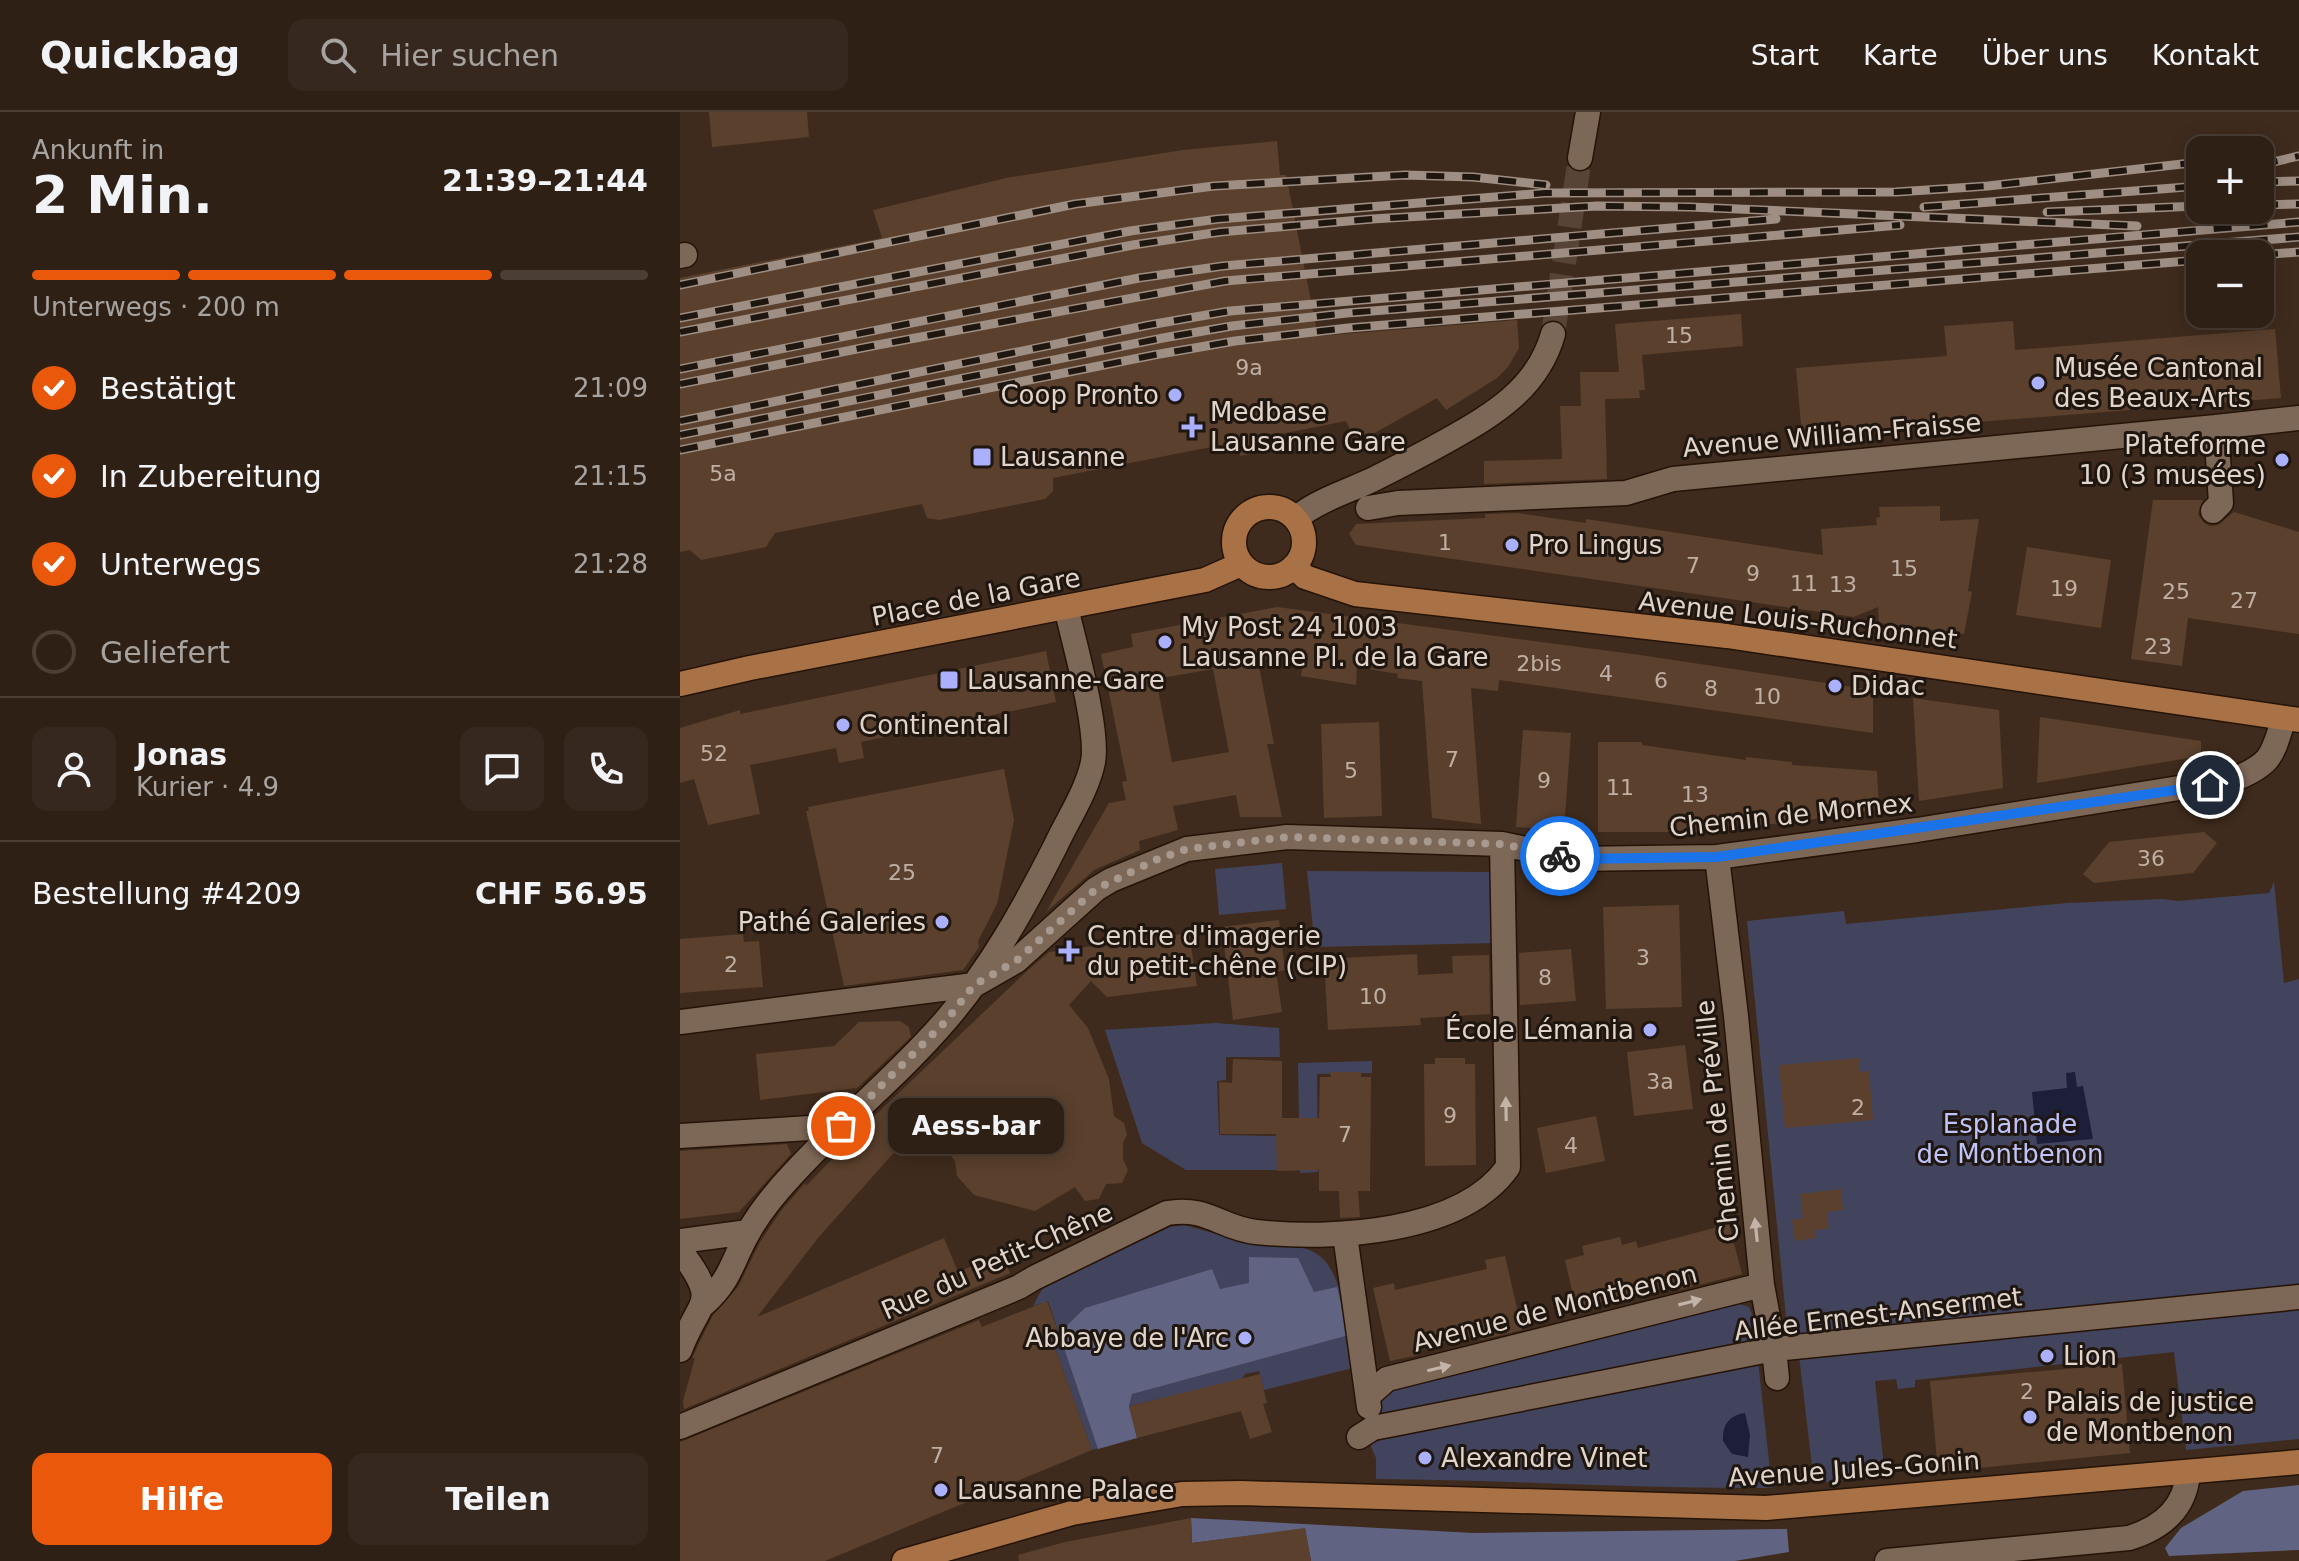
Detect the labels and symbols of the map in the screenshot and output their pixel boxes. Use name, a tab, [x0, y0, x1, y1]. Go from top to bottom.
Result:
house number: 15	[1665, 323, 1693, 348]
place label: Musée Cantonal des Beaux-Arts	[2054, 353, 2263, 413]
house number: 9a	[1235, 355, 1263, 380]
marker: Musée Cantonal des Beaux-Arts	[2029, 374, 2047, 392]
place label: Coop Pronto	[1000, 380, 1159, 410]
marker: Coop Pronto	[1166, 386, 1184, 404]
place label: Medbase Lausanne Gare	[1210, 397, 1406, 457]
street label: Avenue William-Fraisse	[1681, 407, 1983, 463]
marker: Medbase Lausanne Gare	[1181, 416, 1203, 438]
place label: Plateforme 10 (3 musées)	[2079, 430, 2266, 490]
place label: Lausanne	[1000, 442, 1125, 472]
marker: Lausanne	[971, 446, 993, 468]
marker: Plateforme 10 (3 musées)	[2273, 451, 2291, 469]
house number: 5a	[709, 461, 737, 486]
house number: 1	[1438, 530, 1452, 555]
place label: Pro Lingus	[1528, 530, 1662, 560]
marker: Pro Lingus	[1503, 536, 1521, 554]
house number: 7	[1686, 553, 1700, 578]
house number: 15	[1890, 556, 1918, 581]
house number: 9	[1746, 561, 1760, 586]
street label: Place de la Gare	[869, 562, 1083, 632]
house number: 11	[1790, 571, 1818, 596]
house number: 13	[1829, 572, 1857, 597]
house number: 19	[2050, 576, 2078, 601]
house number: 25	[2162, 579, 2190, 604]
street label: Avenue Louis-Ruchonnet	[1637, 586, 1959, 654]
house number: 27	[2230, 588, 2258, 613]
place label: My Post 24 1003 Lausanne Pl. de la Gare	[1181, 612, 1488, 672]
marker: My Post 24 1003 Lausanne Pl. de la Gare	[1156, 633, 1174, 651]
house number: 23	[2144, 634, 2172, 659]
house number: 2bis	[1516, 651, 1562, 676]
house number: 4	[1599, 661, 1613, 686]
place label: Lausanne-Gare	[967, 665, 1165, 695]
house number: 6	[1654, 668, 1668, 693]
marker: Lausanne-Gare	[938, 669, 960, 691]
place label: Didac	[1851, 671, 1925, 701]
house number: 8	[1704, 676, 1718, 701]
marker: Didac	[1826, 677, 1844, 695]
house number: 10	[1753, 684, 1781, 709]
place label: Continental	[859, 710, 1009, 740]
marker: Continental	[834, 716, 852, 734]
house number: 52	[700, 741, 728, 766]
house number: 7	[1445, 747, 1459, 772]
pin	[2176, 751, 2244, 819]
house number: 5	[1344, 758, 1358, 783]
house number: 9	[1537, 768, 1551, 793]
house number: 11	[1606, 775, 1634, 800]
house number: 13	[1681, 782, 1709, 807]
street label: Chemin de Mornex	[1668, 787, 1914, 843]
courier	[1520, 816, 1600, 896]
house number: 36	[2137, 846, 2165, 871]
house number: 25	[888, 860, 916, 885]
place label: Pathé Galeries	[738, 907, 926, 937]
marker: Pathé Galeries	[933, 913, 951, 931]
place label: Centre d'imagerie du petit-chêne (CIP)	[1087, 921, 1347, 981]
marker: Centre d'imagerie du petit-chêne (CIP)	[1058, 940, 1080, 962]
house number: 3	[1636, 945, 1650, 970]
house number: 2	[724, 952, 738, 977]
house number: 8	[1538, 965, 1552, 990]
house number: 10	[1359, 984, 1387, 1009]
street label: Chemin de Préville	[1689, 999, 1745, 1243]
place label: École Lémania	[1445, 1014, 1634, 1045]
marker: École Lémania	[1641, 1021, 1659, 1039]
house number: 3a	[1646, 1069, 1674, 1094]
pin	[807, 1092, 875, 1160]
house number: 2	[1851, 1095, 1865, 1120]
one-way arrow	[1500, 1096, 1513, 1121]
callout: Aess-bar	[889, 1098, 1065, 1154]
house number: 9	[1443, 1103, 1457, 1128]
park label: Esplanade de Montbenon	[1916, 1109, 2104, 1169]
house number: 7	[1338, 1122, 1352, 1147]
house number: 4	[1564, 1133, 1578, 1158]
street label: Rue du Petit-Chêne	[877, 1197, 1117, 1325]
one-way arrow	[1750, 1217, 1763, 1242]
street label: Avenue de Montbenon	[1410, 1258, 1700, 1358]
street label: Allée Ernest-Ansermet	[1732, 1281, 2024, 1347]
one-way arrow	[1678, 1295, 1703, 1308]
place label: Abbaye de l'Arc	[1025, 1323, 1229, 1353]
marker: Abbaye de l'Arc	[1236, 1329, 1254, 1347]
place label: Lion	[2063, 1341, 2117, 1371]
marker: Lion	[2038, 1347, 2056, 1365]
one-way arrow	[1426, 1361, 1451, 1374]
house number: 2	[2020, 1379, 2034, 1404]
place label: Palais de justice de Montbenon	[2046, 1387, 2254, 1447]
marker: Palais de justice de Montbenon	[2021, 1408, 2039, 1426]
house number: 7	[930, 1443, 944, 1468]
place label: Alexandre Vinet	[1441, 1443, 1647, 1473]
street label: Avenue Jules-Gonin	[1727, 1445, 1981, 1493]
marker: Alexandre Vinet	[1416, 1449, 1434, 1467]
place label: Lausanne Palace	[957, 1475, 1174, 1505]
marker: Lausanne Palace	[932, 1481, 950, 1499]

